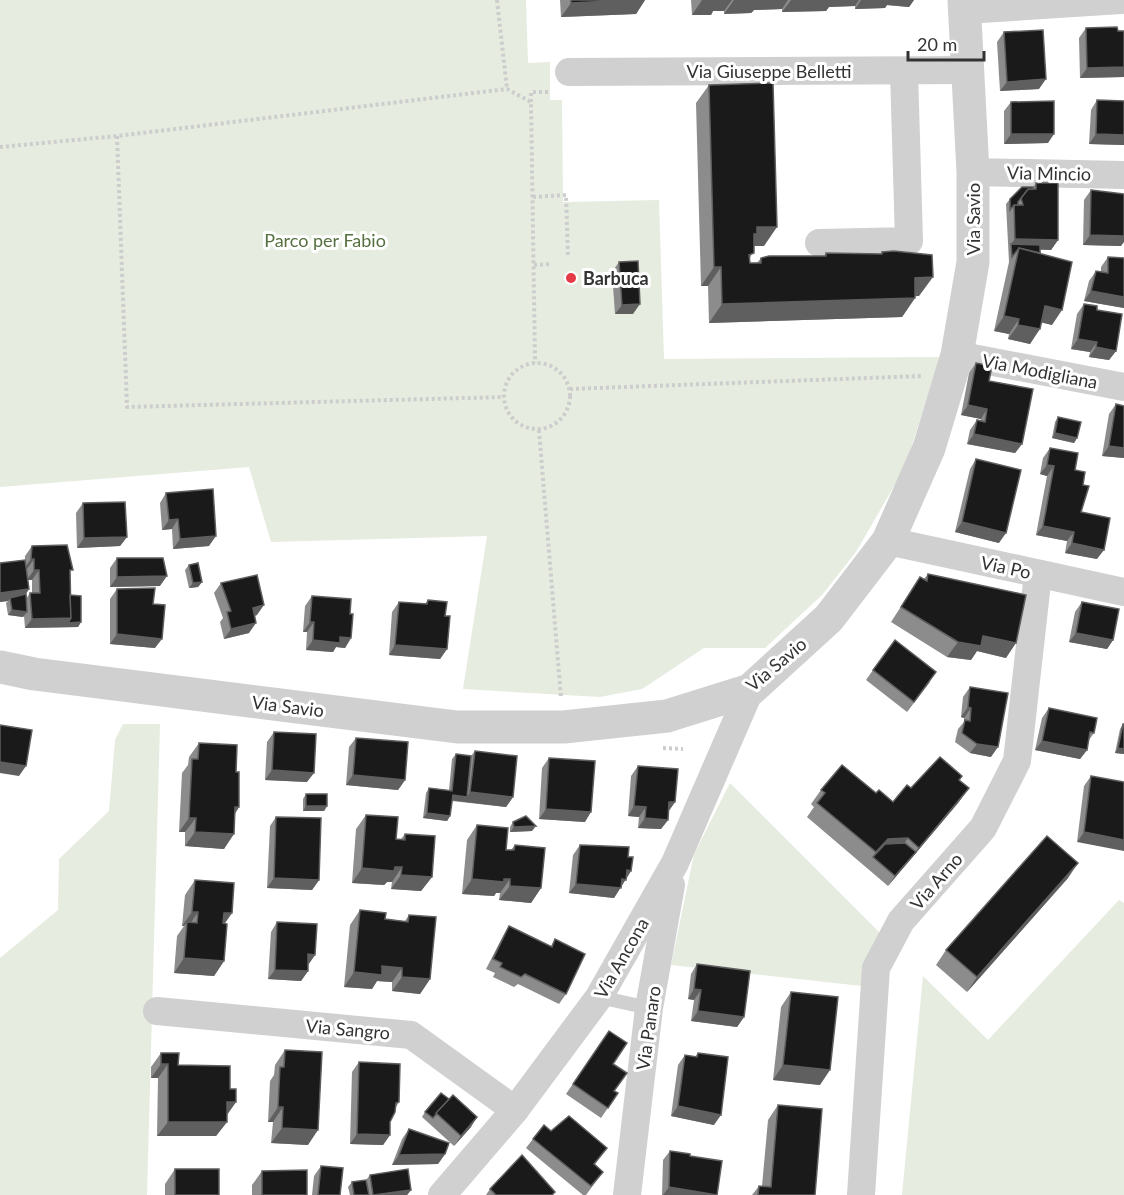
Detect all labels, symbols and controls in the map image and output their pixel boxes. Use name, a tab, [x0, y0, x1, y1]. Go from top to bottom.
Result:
scale bar	[908, 24, 984, 62]
text: 20 m	[917, 33, 957, 55]
street label: Via Giuseppe Belletti	[687, 60, 851, 82]
street label: Via Mincio	[1007, 161, 1091, 185]
street label: Via Savio	[962, 183, 984, 255]
park label: Parco per Fabio	[264, 229, 386, 251]
place label: Barbuca	[583, 267, 649, 289]
marker: Barbuca	[564, 271, 578, 285]
street label: Via Modigliana	[980, 349, 1100, 393]
street label: Via Po	[979, 551, 1033, 583]
street label: Via Savio	[741, 632, 811, 696]
street label: Via Savio	[251, 691, 325, 721]
street label: Via Arno	[905, 848, 967, 914]
street label: Via Ancona	[589, 914, 653, 1002]
street label: Via Panaro	[631, 984, 665, 1072]
street label: Via Sangro	[305, 1014, 391, 1044]

